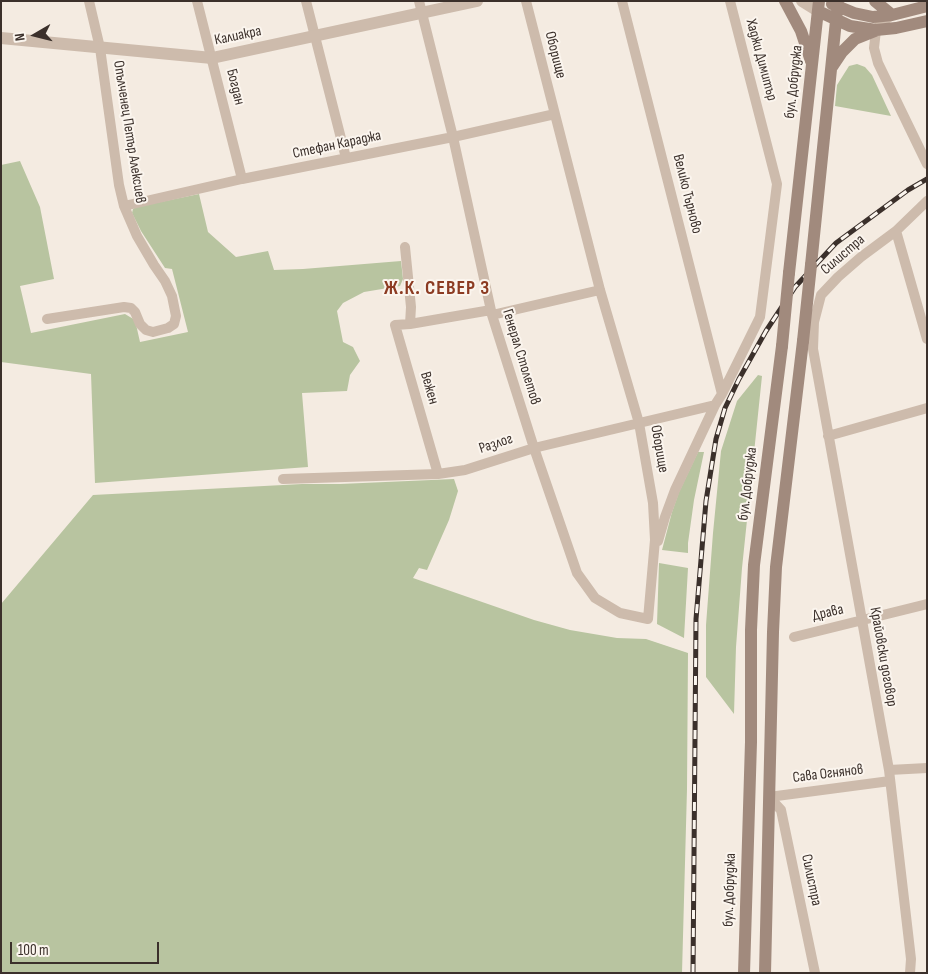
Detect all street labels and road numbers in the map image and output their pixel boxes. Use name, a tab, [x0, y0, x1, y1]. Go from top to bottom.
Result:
street label: Хаджи Димитър	[741, 17, 781, 103]
street label: Калиакра	[213, 22, 263, 50]
street label: Оборище	[540, 30, 570, 80]
street label: бул. Добруджа	[781, 44, 807, 120]
street label: Опълченец Петър Алексиев	[109, 59, 149, 205]
street label: Богдан	[222, 67, 248, 107]
street label: Стефан Караджа	[291, 127, 383, 163]
street label: Велико Търново	[668, 152, 706, 236]
street label: Силистра	[817, 231, 869, 279]
street label: Генерал Столетов	[498, 307, 544, 407]
street label: Вежен	[416, 370, 442, 406]
street label: Оборище	[646, 424, 672, 474]
street label: Разлог	[477, 430, 515, 458]
street label: бул. Добруджа	[735, 446, 761, 522]
street label: Драва	[811, 601, 845, 625]
street label: Крайовски договор	[865, 606, 901, 708]
street label: Сава Огнянов	[792, 761, 864, 787]
street label: Силистра	[797, 852, 825, 908]
street label: бул. Добруджа	[720, 853, 740, 927]

